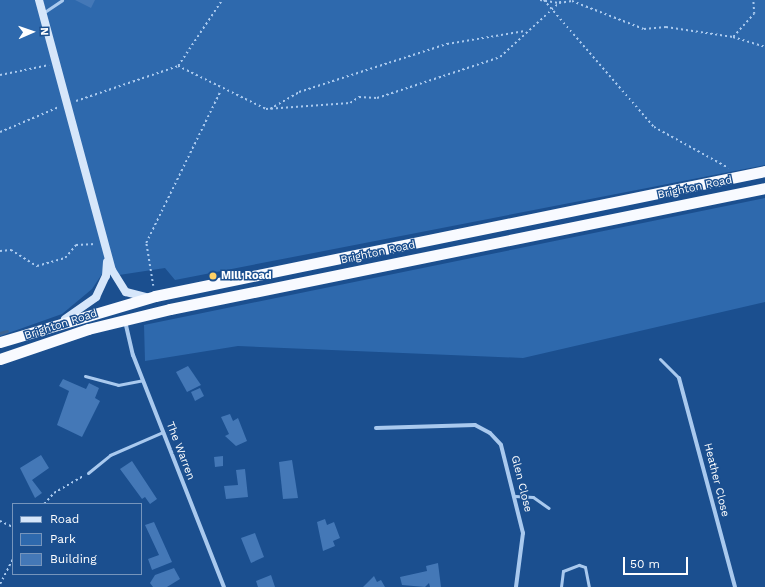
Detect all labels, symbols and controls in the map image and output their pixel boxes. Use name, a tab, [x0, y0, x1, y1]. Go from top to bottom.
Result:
north arrow	[12, 12, 52, 52]
text: N	[38, 27, 51, 36]
street label: Brighton Road	[657, 174, 733, 202]
street label: Brighton Road	[340, 239, 416, 267]
place label: Mill Road	[221, 269, 272, 283]
marker: Mill Road	[208, 271, 218, 281]
street label: Brighton Road	[23, 307, 99, 343]
street label: The Warren	[163, 420, 197, 482]
street label: Heather Close	[700, 442, 732, 518]
street label: Glen Close	[508, 454, 534, 514]
legend	[12, 503, 142, 575]
text: Road	[50, 512, 79, 526]
text: Park	[50, 532, 76, 546]
scale bar	[625, 549, 690, 575]
text: Building	[50, 552, 97, 566]
text: 50 m	[630, 557, 660, 571]

